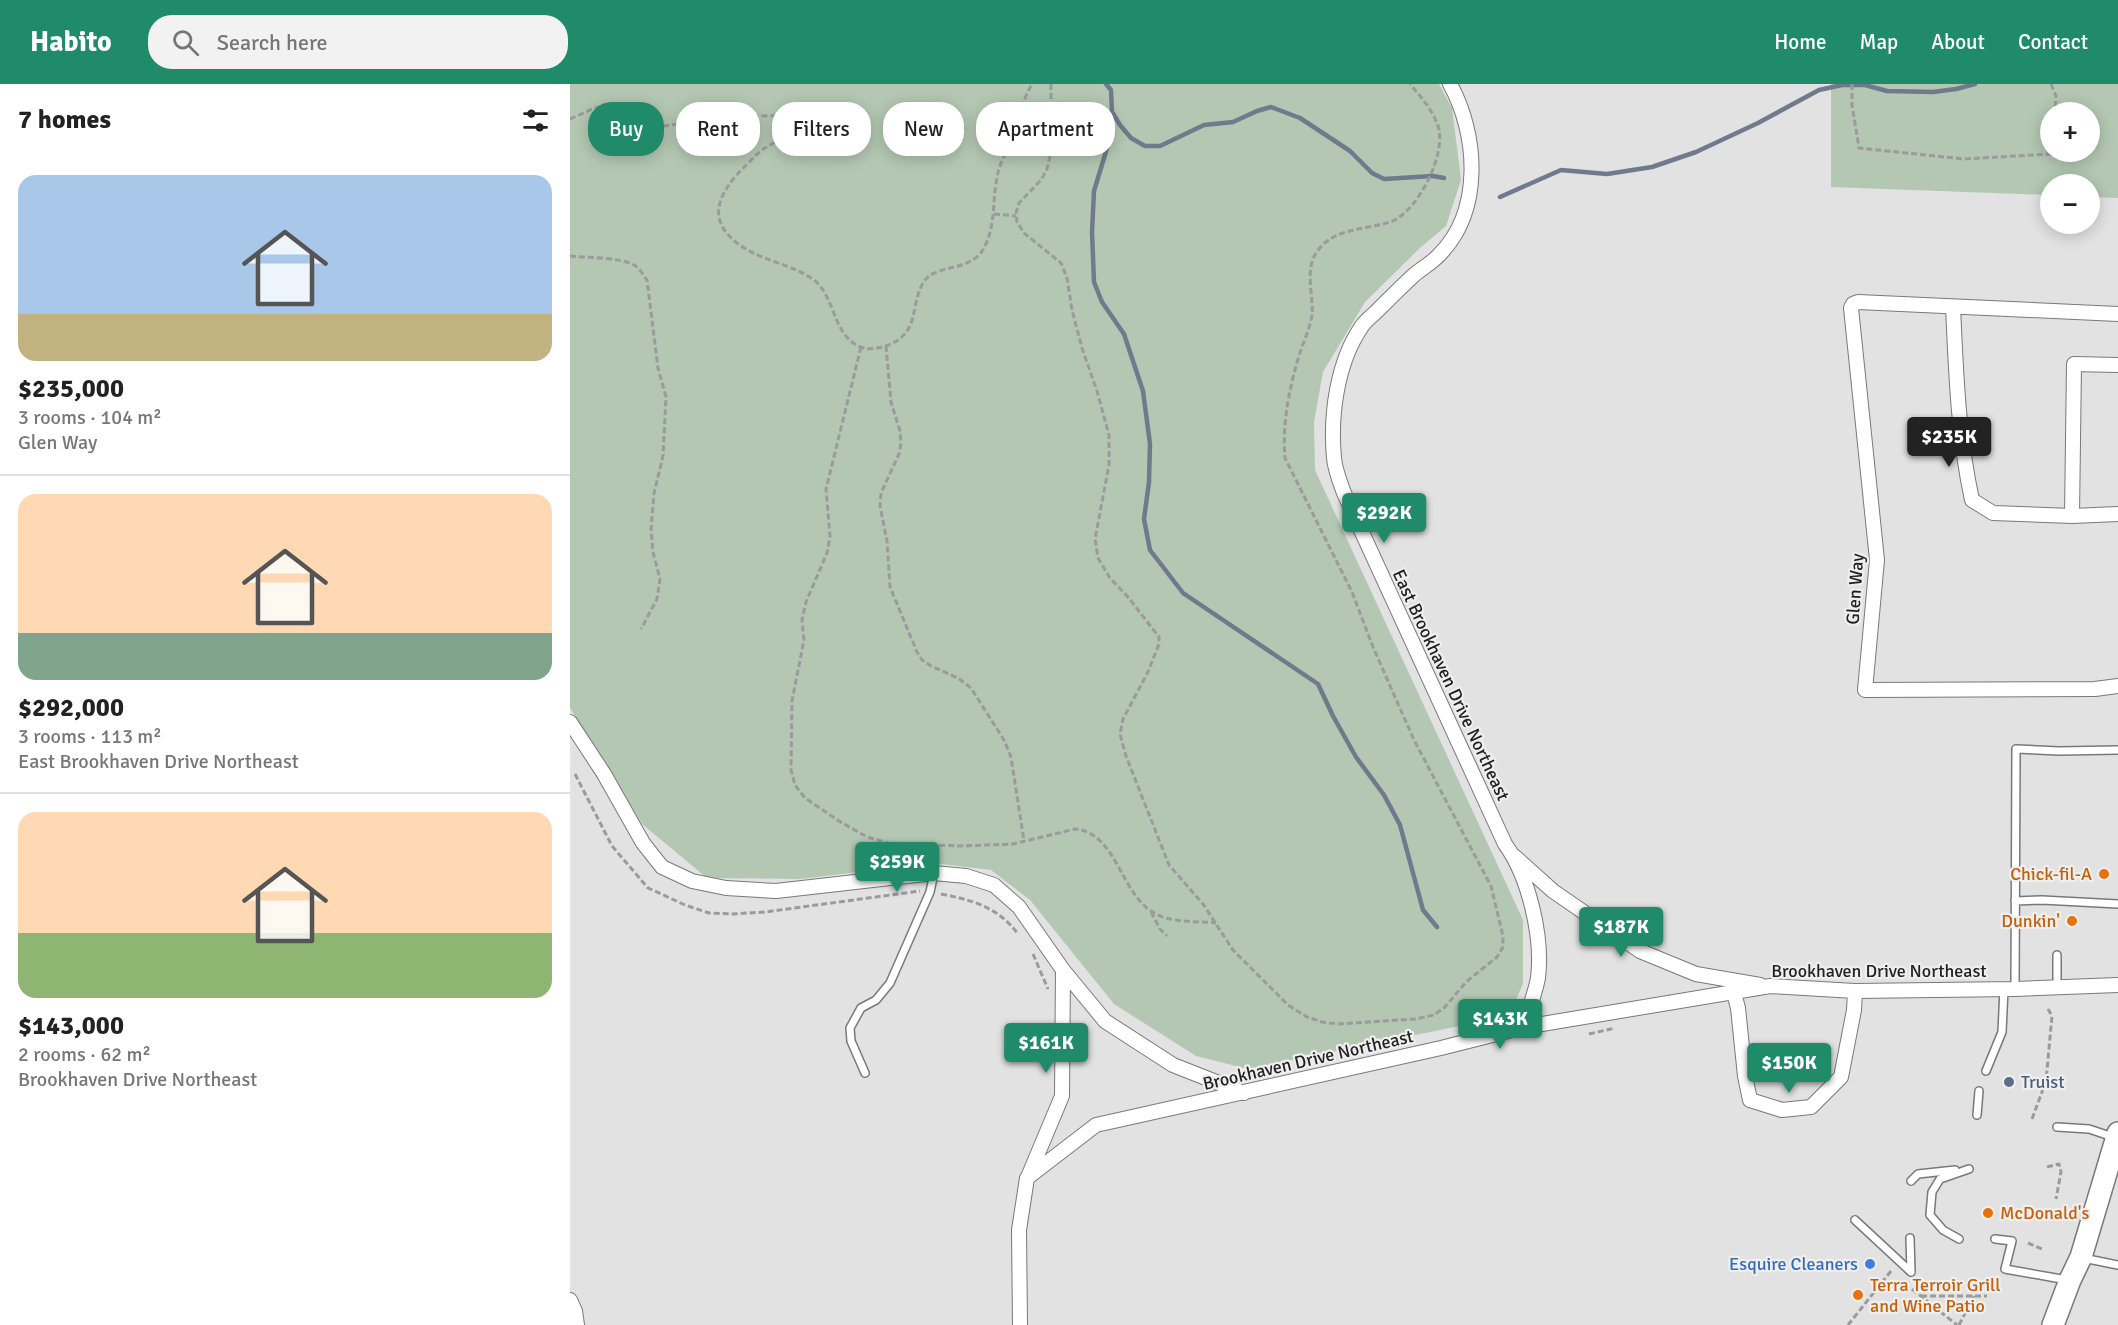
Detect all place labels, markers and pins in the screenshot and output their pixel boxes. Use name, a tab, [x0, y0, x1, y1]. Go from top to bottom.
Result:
pin: $235K	[1907, 417, 1991, 468]
pin: $292K	[1342, 493, 1426, 544]
pin: $259K	[855, 842, 939, 893]
place label: Chick-fil-A	[2010, 863, 2092, 885]
marker: Chick-fil-A	[2097, 867, 2111, 881]
pin: $187K	[1579, 907, 1663, 958]
place label: Dunkin'	[2001, 910, 2060, 932]
marker: Dunkin'	[2065, 914, 2079, 928]
pin: $143K	[1458, 999, 1542, 1050]
pin: $161K	[1004, 1023, 1088, 1074]
pin: $150K	[1747, 1043, 1831, 1094]
place label: Truist	[2021, 1071, 2064, 1093]
marker: Truist	[2002, 1075, 2016, 1089]
place label: McDonald's	[2000, 1202, 2089, 1224]
marker: McDonald's	[1981, 1206, 1995, 1220]
place label: Esquire Cleaners	[1729, 1253, 1858, 1275]
marker: Esquire Cleaners	[1863, 1257, 1877, 1271]
place label: Terra Terroir Grill and Wine Patio	[1870, 1274, 2000, 1317]
marker: Terra Terroir Grill and Wine Patio	[1851, 1288, 1865, 1302]

